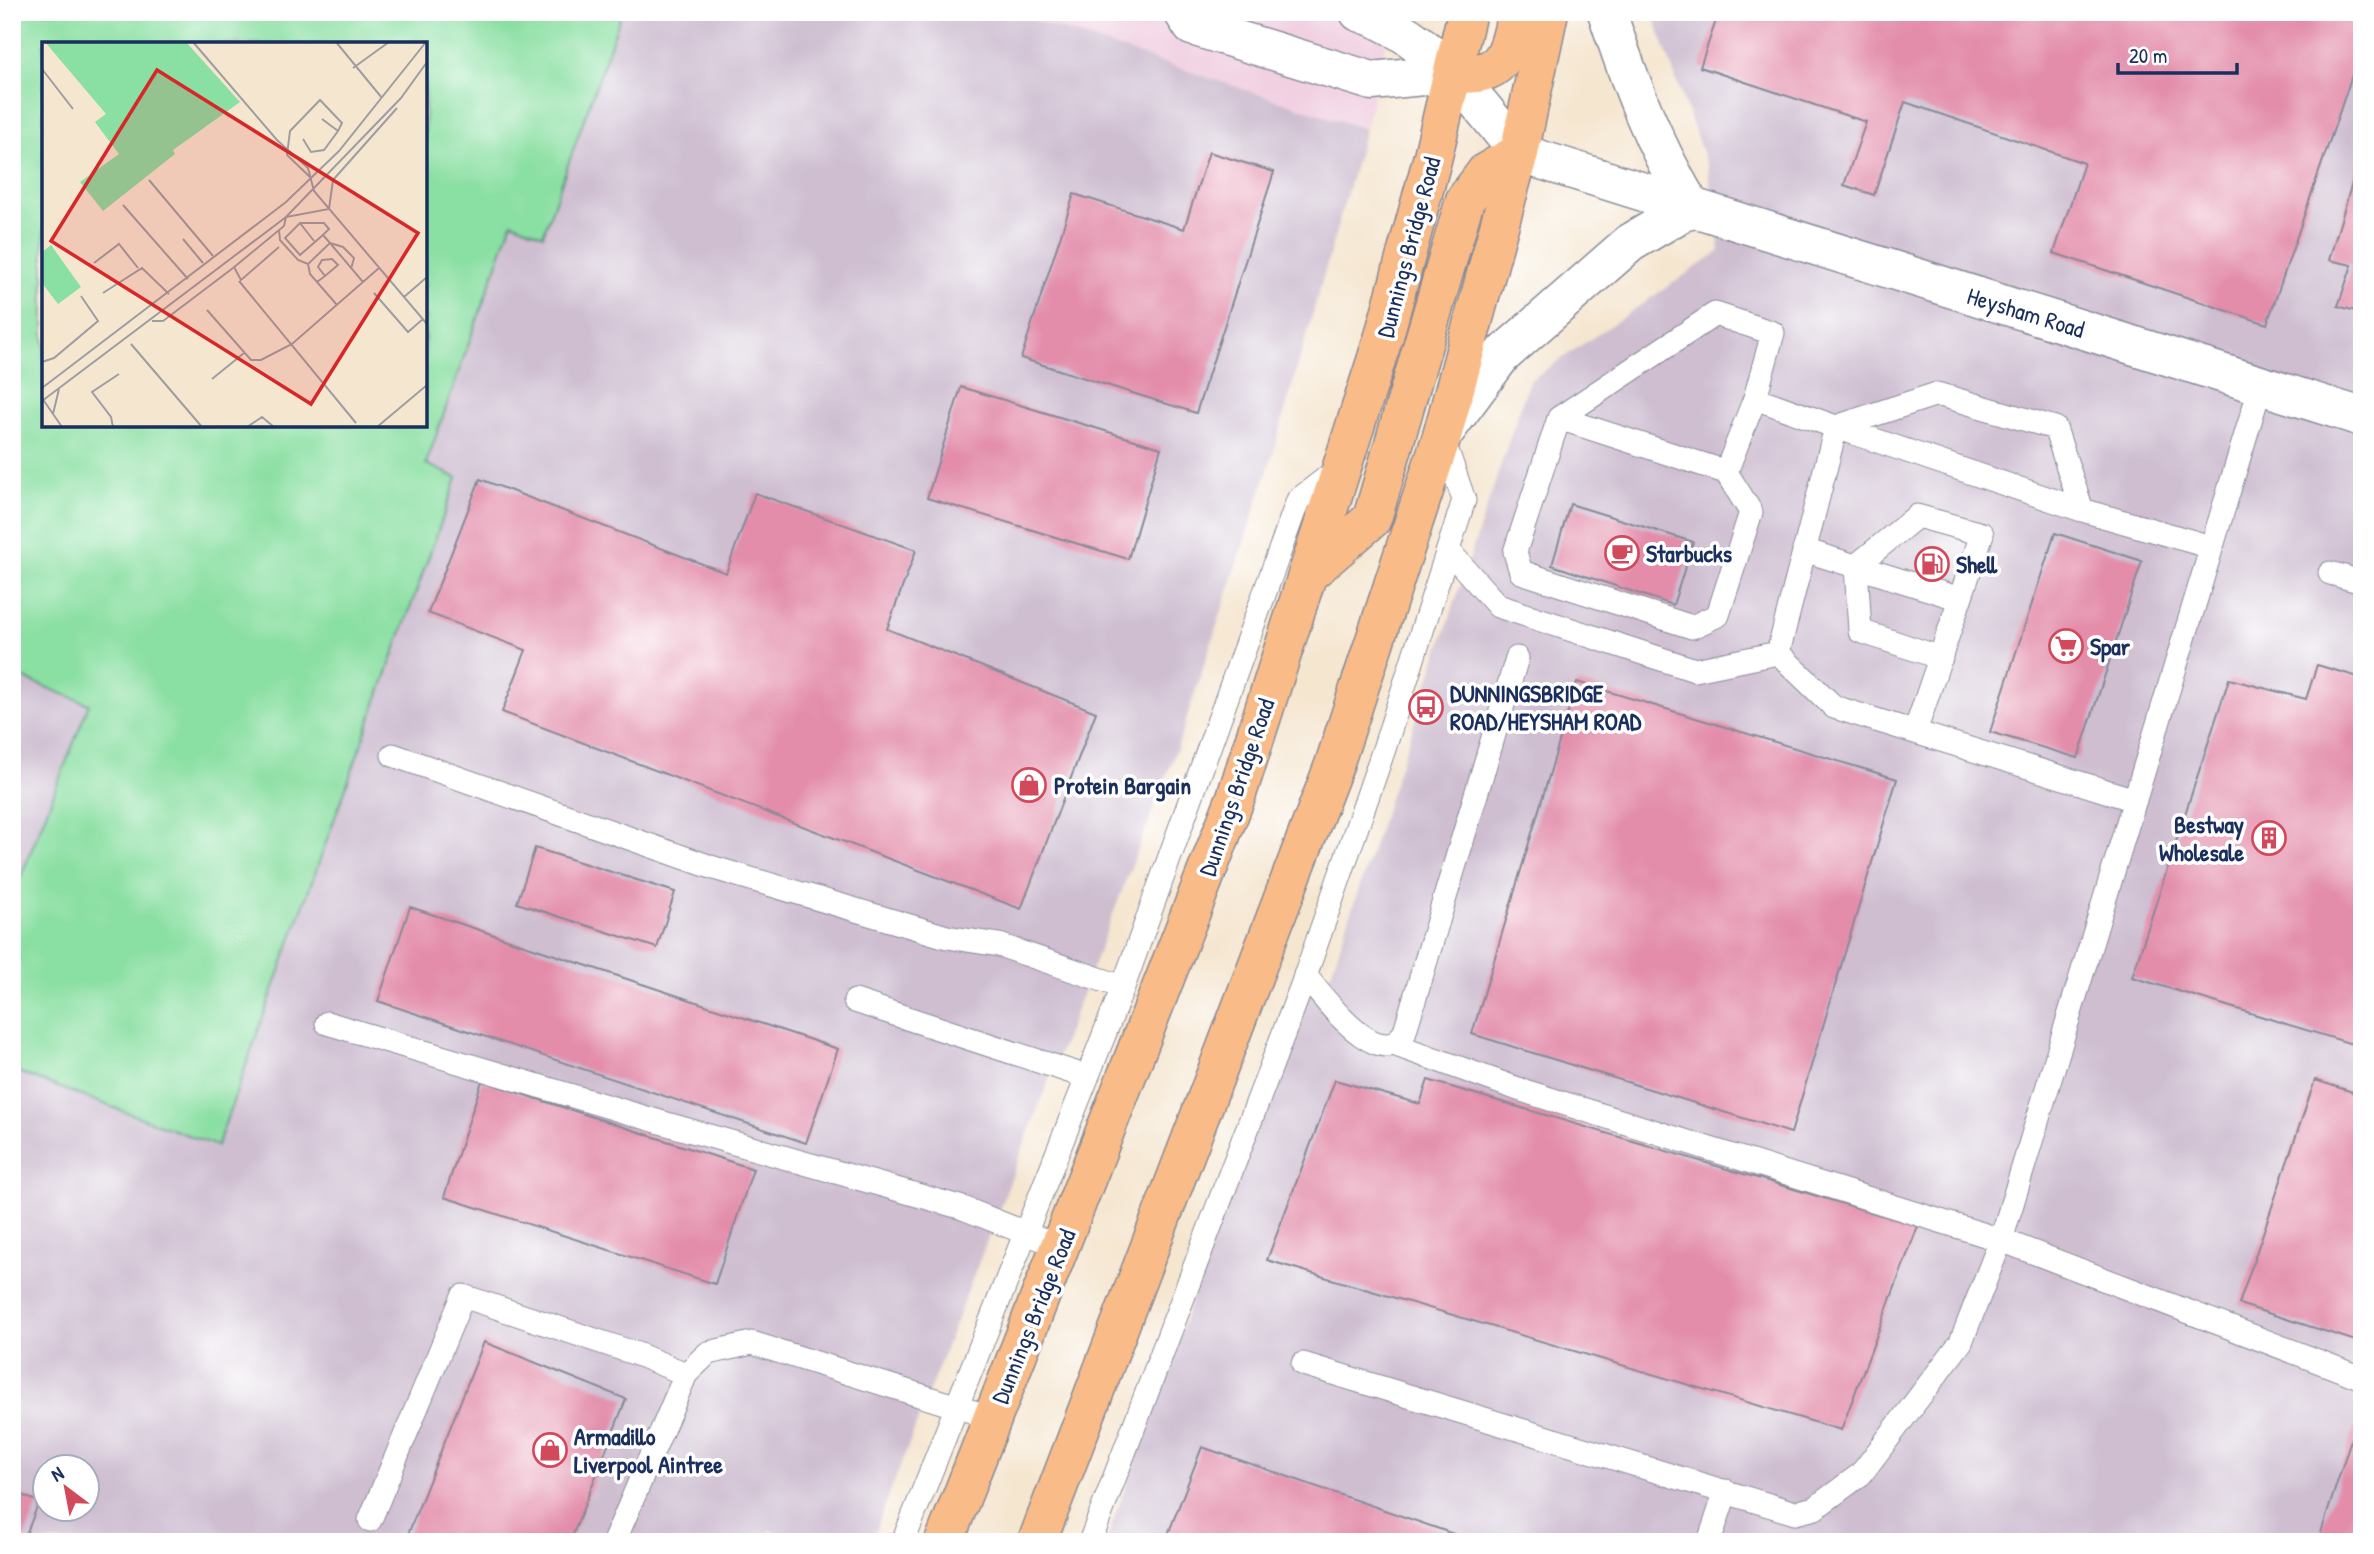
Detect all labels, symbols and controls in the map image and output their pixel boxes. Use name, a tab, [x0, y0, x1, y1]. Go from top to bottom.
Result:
scale bar	[2118, 32, 2238, 76]
text: 20 m	[2129, 41, 2167, 70]
inset map	[42, 42, 427, 427]
street label: Dunnings Bridge Road	[1369, 153, 1447, 341]
street label: Heysham Road	[1964, 279, 2088, 345]
cafe icon: Starbucks	[1603, 534, 1641, 572]
place label: Starbucks	[1646, 537, 1732, 569]
fuel station icon: Shell	[1913, 545, 1951, 583]
place label: Shell	[1956, 548, 1998, 580]
supermarket icon: Spar	[2047, 627, 2085, 665]
place label: Spar	[2090, 630, 2131, 663]
place label: DUNNINGSBRIDGE ROAD/HEYSHAM ROAD	[1450, 677, 1642, 737]
bus stop icon: DUNNINGSBRIDGE ROAD/HEYSHAM ROAD	[1407, 688, 1445, 726]
street label: Dunnings Bridge Road	[1191, 694, 1281, 880]
shop icon: Protein Bargain	[1010, 766, 1048, 804]
place label: Protein Bargain	[1054, 769, 1191, 802]
place label: Bestway Wholesale	[2159, 808, 2244, 868]
building icon: Bestway Wholesale	[2250, 819, 2288, 857]
street label: Dunnings Bridge Road	[983, 1224, 1083, 1408]
place label: Armadillo Liverpool Aintree	[574, 1420, 723, 1481]
shop icon: Armadillo Liverpool Aintree	[531, 1431, 569, 1469]
north arrow	[32, 1452, 102, 1522]
text: N	[46, 1460, 68, 1487]

